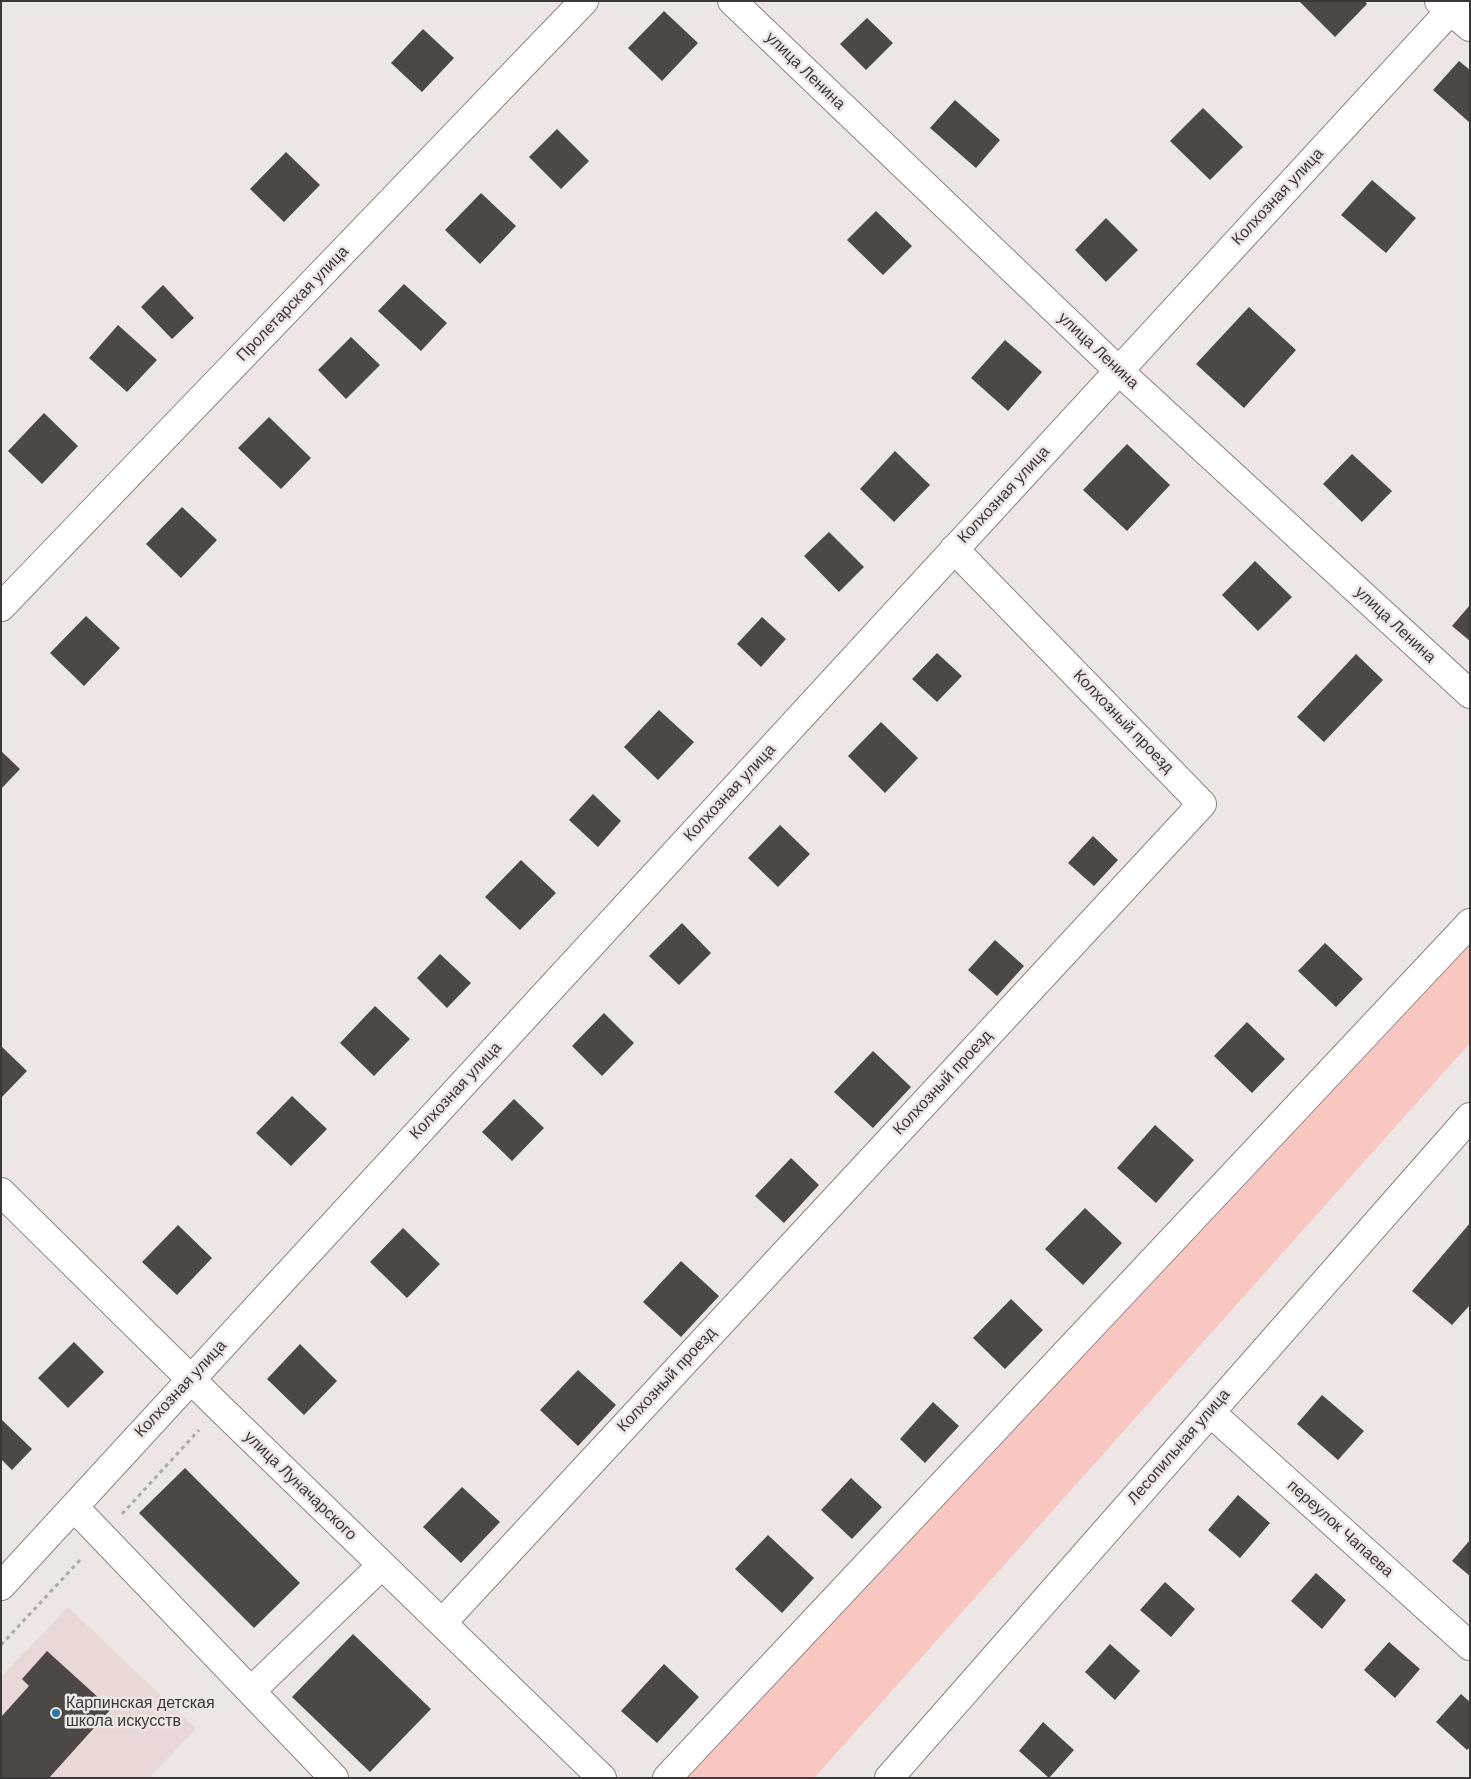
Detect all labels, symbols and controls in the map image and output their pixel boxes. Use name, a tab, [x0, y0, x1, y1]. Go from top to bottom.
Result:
street label: улица Ленина	[761, 28, 849, 114]
street label: Колхозная улица	[1228, 144, 1328, 250]
street label: Пролетарская улица	[233, 242, 353, 366]
street label: улица Ленина	[1054, 309, 1142, 393]
street label: Колхозная улица	[954, 442, 1054, 548]
street label: улица Ленина	[1351, 583, 1439, 667]
street label: Колхозный проезд	[1069, 666, 1177, 778]
street label: Колхозная улица	[680, 740, 780, 846]
street label: Колхозный проезд	[890, 1027, 996, 1139]
street label: Колхозная улица	[406, 1038, 506, 1144]
street label: Колхозный проезд	[614, 1324, 720, 1436]
street label: Колхозная улица	[131, 1336, 231, 1442]
street label: Лесопильная улица	[1124, 1385, 1234, 1509]
street label: улица Луначарского	[240, 1427, 360, 1545]
street label: переулок Чапаева	[1283, 1476, 1397, 1582]
place label: Карпинская детская школа искусств	[66, 1694, 215, 1732]
marker: Карпинская детская школа искусств	[50, 1707, 62, 1719]

